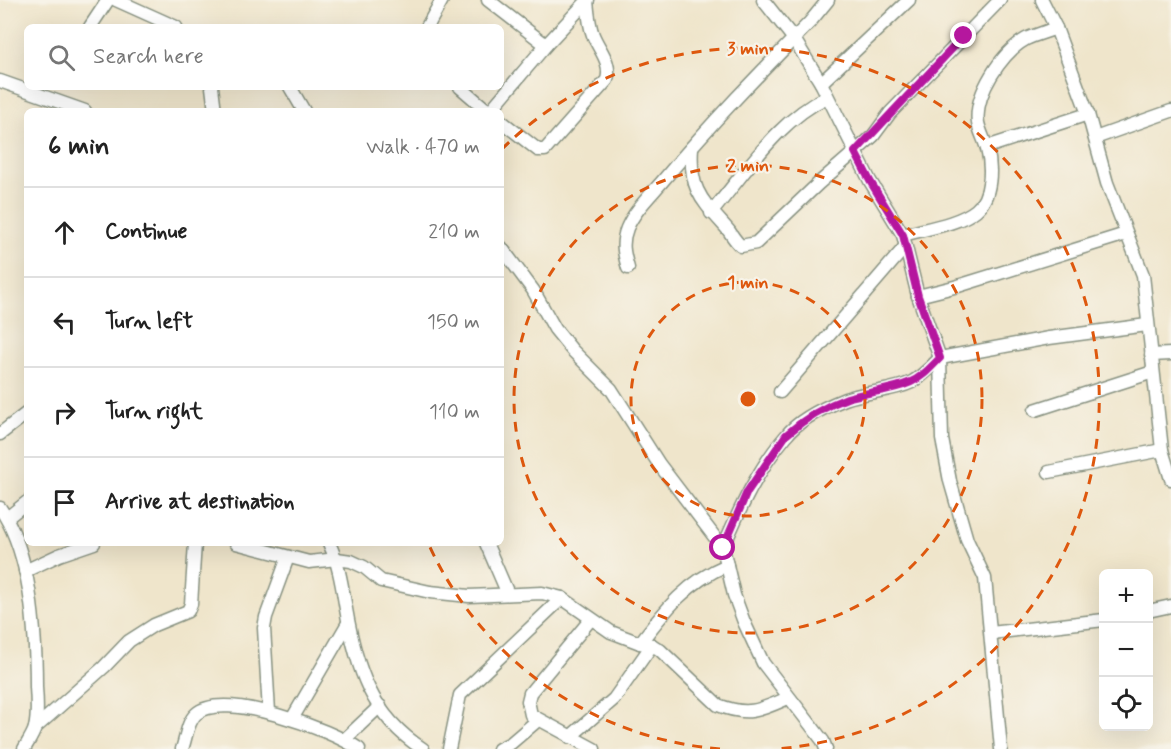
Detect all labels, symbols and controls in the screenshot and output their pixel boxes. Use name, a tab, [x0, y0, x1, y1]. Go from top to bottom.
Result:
route end	[950, 22, 976, 48]
search box	[24, 24, 504, 90]
text: 3 min	[727, 37, 769, 61]
icon: search	[45, 41, 78, 74]
text: Search here	[93, 43, 204, 71]
text: 6 min	[48, 130, 110, 164]
text: Walk · 470 m	[366, 134, 480, 161]
text: 2 min	[727, 154, 769, 178]
icon: ahead	[48, 216, 81, 249]
text: Continue	[105, 218, 187, 246]
text: 210 m	[428, 219, 480, 246]
text: 1 min	[727, 271, 769, 295]
icon: left	[48, 306, 81, 339]
text: Turn left	[105, 308, 193, 336]
text: 150 m	[427, 309, 480, 336]
centre of rings	[738, 389, 758, 409]
icon: right	[48, 396, 81, 429]
text: Turn right	[105, 398, 203, 426]
text: 110 m	[429, 399, 480, 426]
icon: arrive	[48, 486, 81, 519]
text: Arrive at destination	[105, 488, 295, 516]
route start	[709, 534, 735, 560]
map controls	[1099, 569, 1153, 731]
button: +	[1099, 569, 1153, 623]
button: −	[1099, 623, 1153, 677]
button: locate	[1099, 677, 1153, 731]

